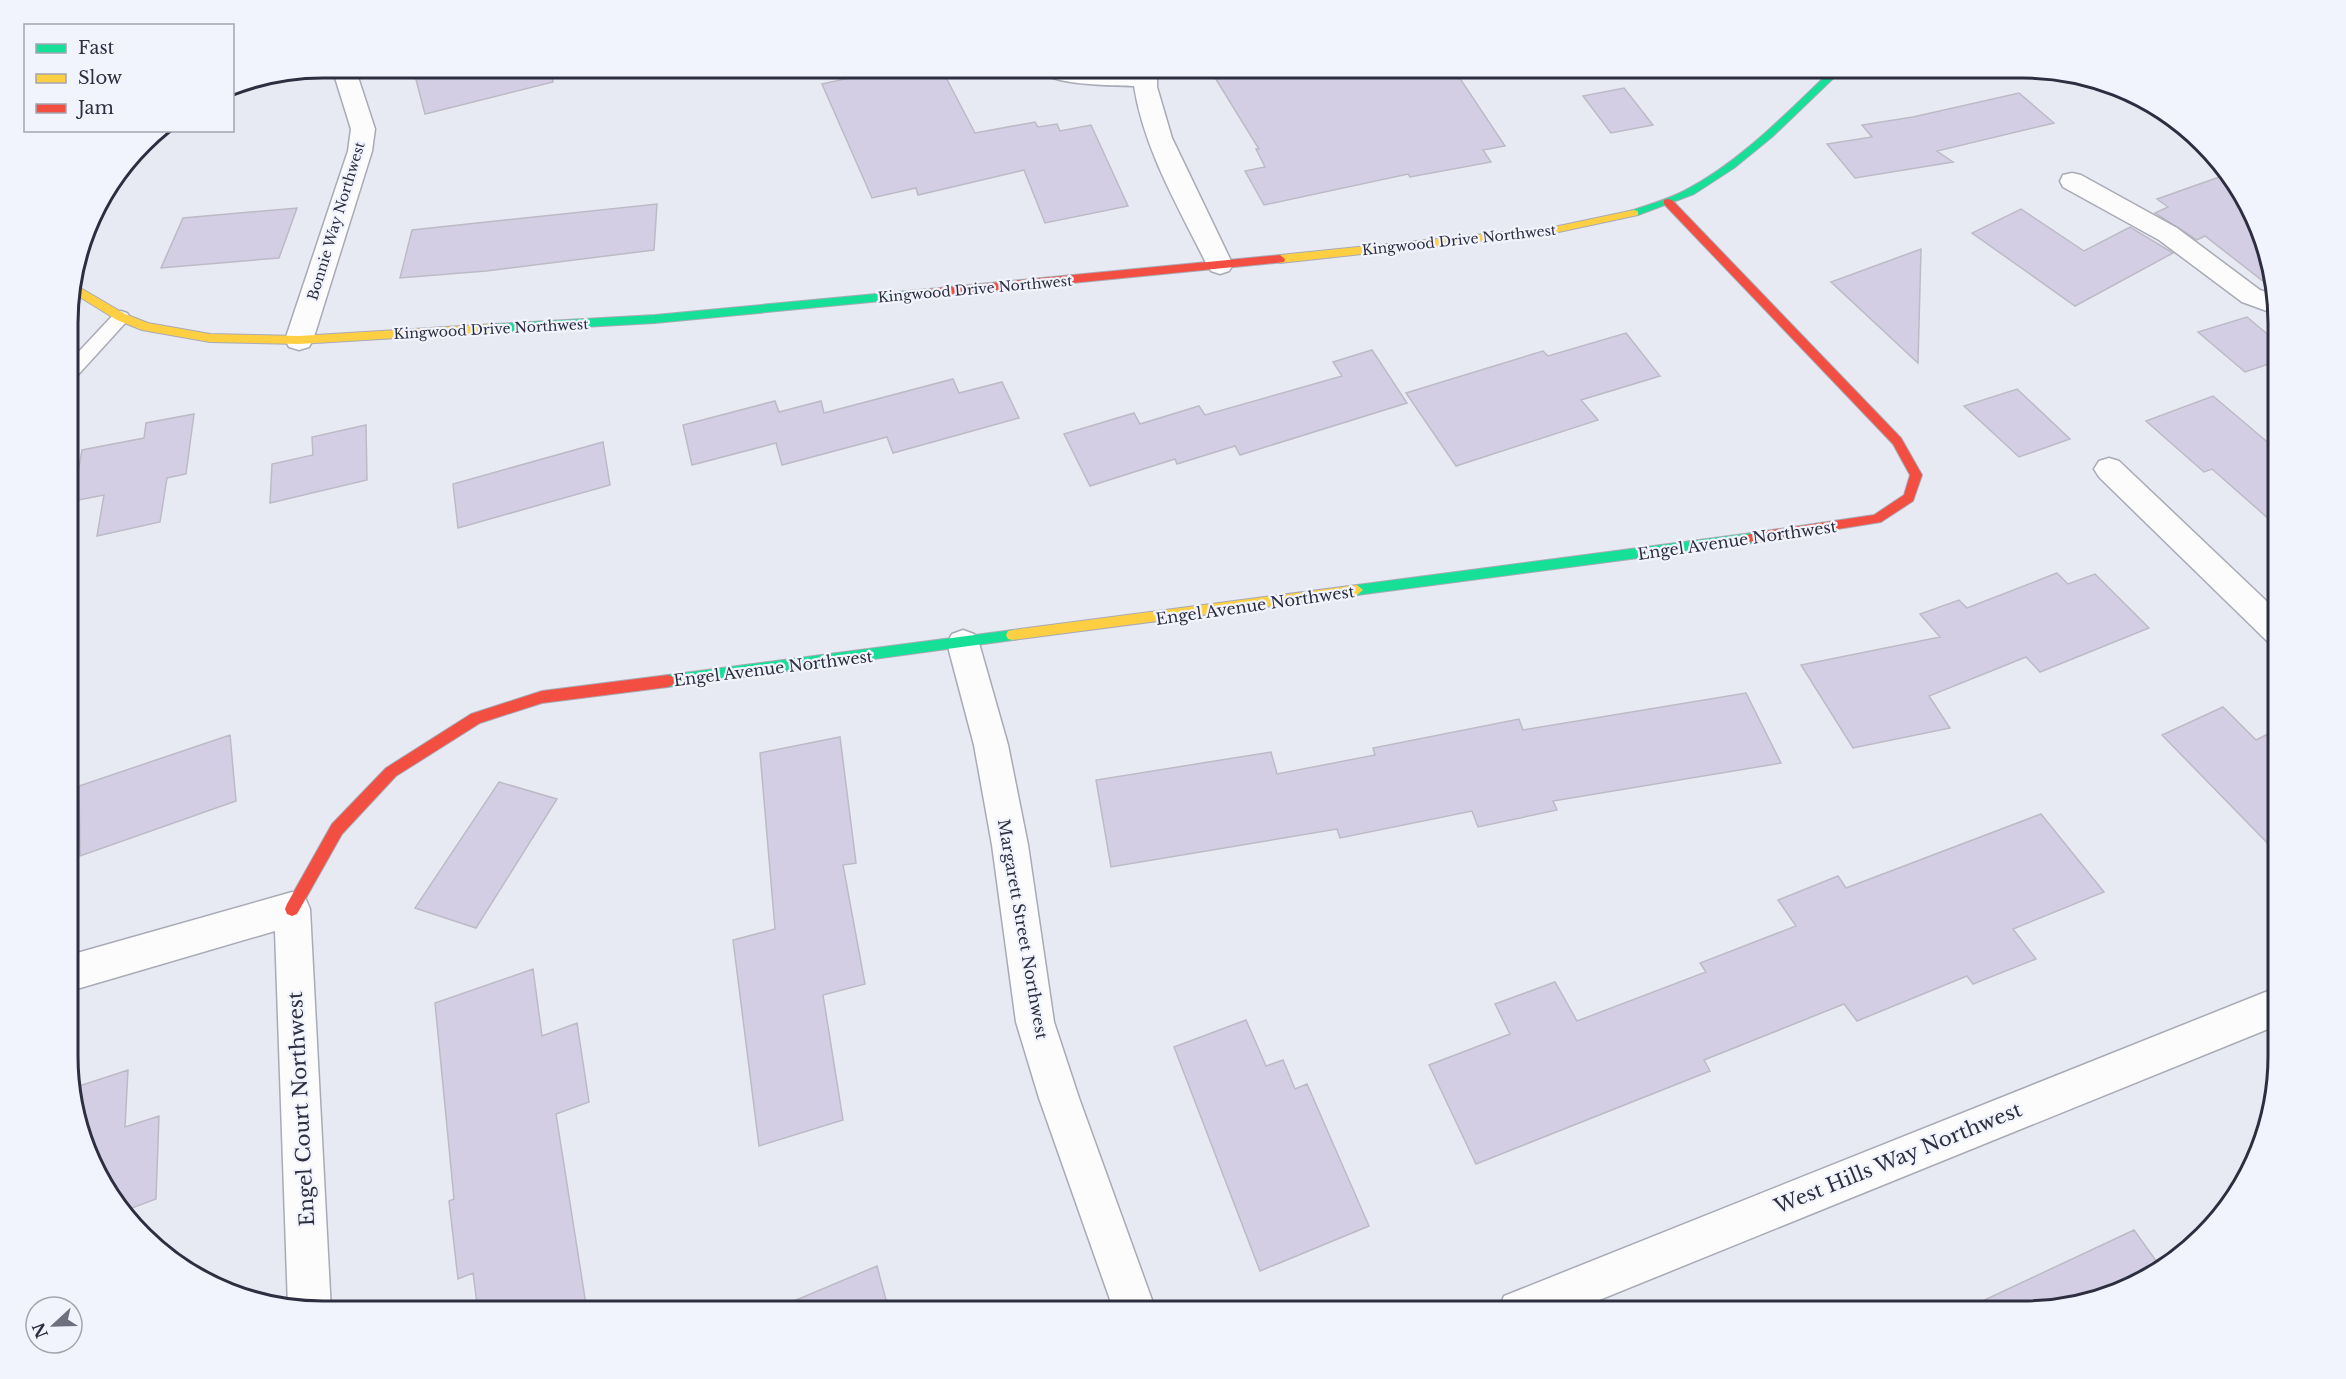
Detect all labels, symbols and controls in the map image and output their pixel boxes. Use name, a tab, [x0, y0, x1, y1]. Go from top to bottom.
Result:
legend	[24, 24, 234, 132]
text: Fast	[78, 37, 115, 59]
text: Slow	[78, 67, 123, 89]
text: Jam	[76, 97, 114, 119]
street label: Bonnie Way Northwest	[303, 139, 369, 302]
street label: Kingwood Drive Northwest	[1361, 221, 1558, 259]
street label: Kingwood Drive Northwest	[877, 271, 1074, 306]
street label: Kingwood Drive Northwest	[393, 315, 590, 343]
street label: Engel Avenue Northwest	[1636, 516, 1838, 564]
street label: Engel Avenue Northwest	[1154, 581, 1356, 629]
street label: Engel Avenue Northwest	[672, 646, 874, 690]
street label: Margarett Street Northwest	[994, 817, 1052, 1041]
street label: Engel Court Northwest	[283, 991, 319, 1227]
street label: West Hills Way Northwest	[1770, 1097, 2025, 1219]
north arrow	[24, 1295, 84, 1355]
text: N	[28, 1320, 52, 1341]

